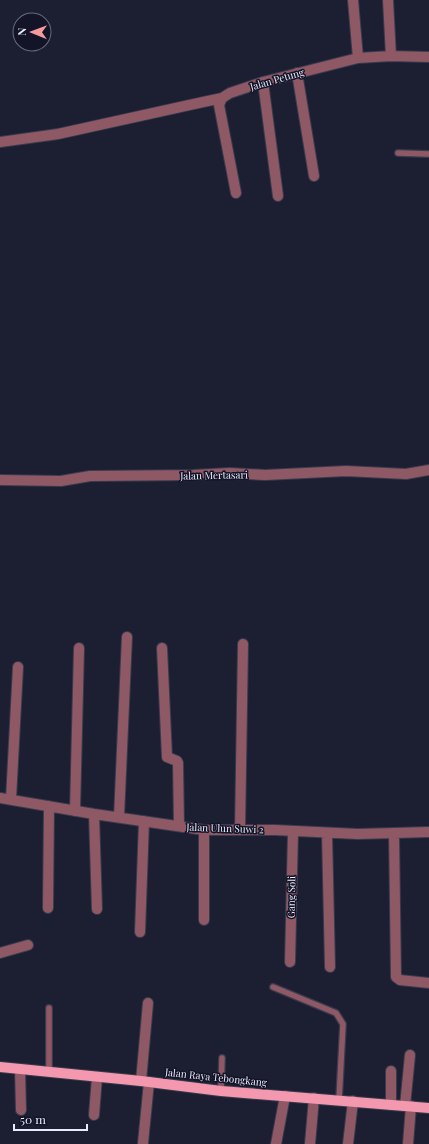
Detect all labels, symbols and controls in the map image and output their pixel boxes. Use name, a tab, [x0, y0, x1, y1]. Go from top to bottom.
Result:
north arrow	[12, 12, 52, 52]
text: N	[14, 28, 29, 36]
street label: Jalan Petung	[247, 64, 306, 94]
street label: Jalan Mertasari	[179, 467, 248, 483]
street label: Jalan Ulun Suwi 2	[185, 820, 264, 836]
street label: Gang Soli	[284, 876, 298, 918]
street label: Jalan Raya Tebongkang	[163, 1065, 268, 1089]
scale bar	[14, 1106, 87, 1132]
text: 50 m	[20, 1111, 46, 1127]

